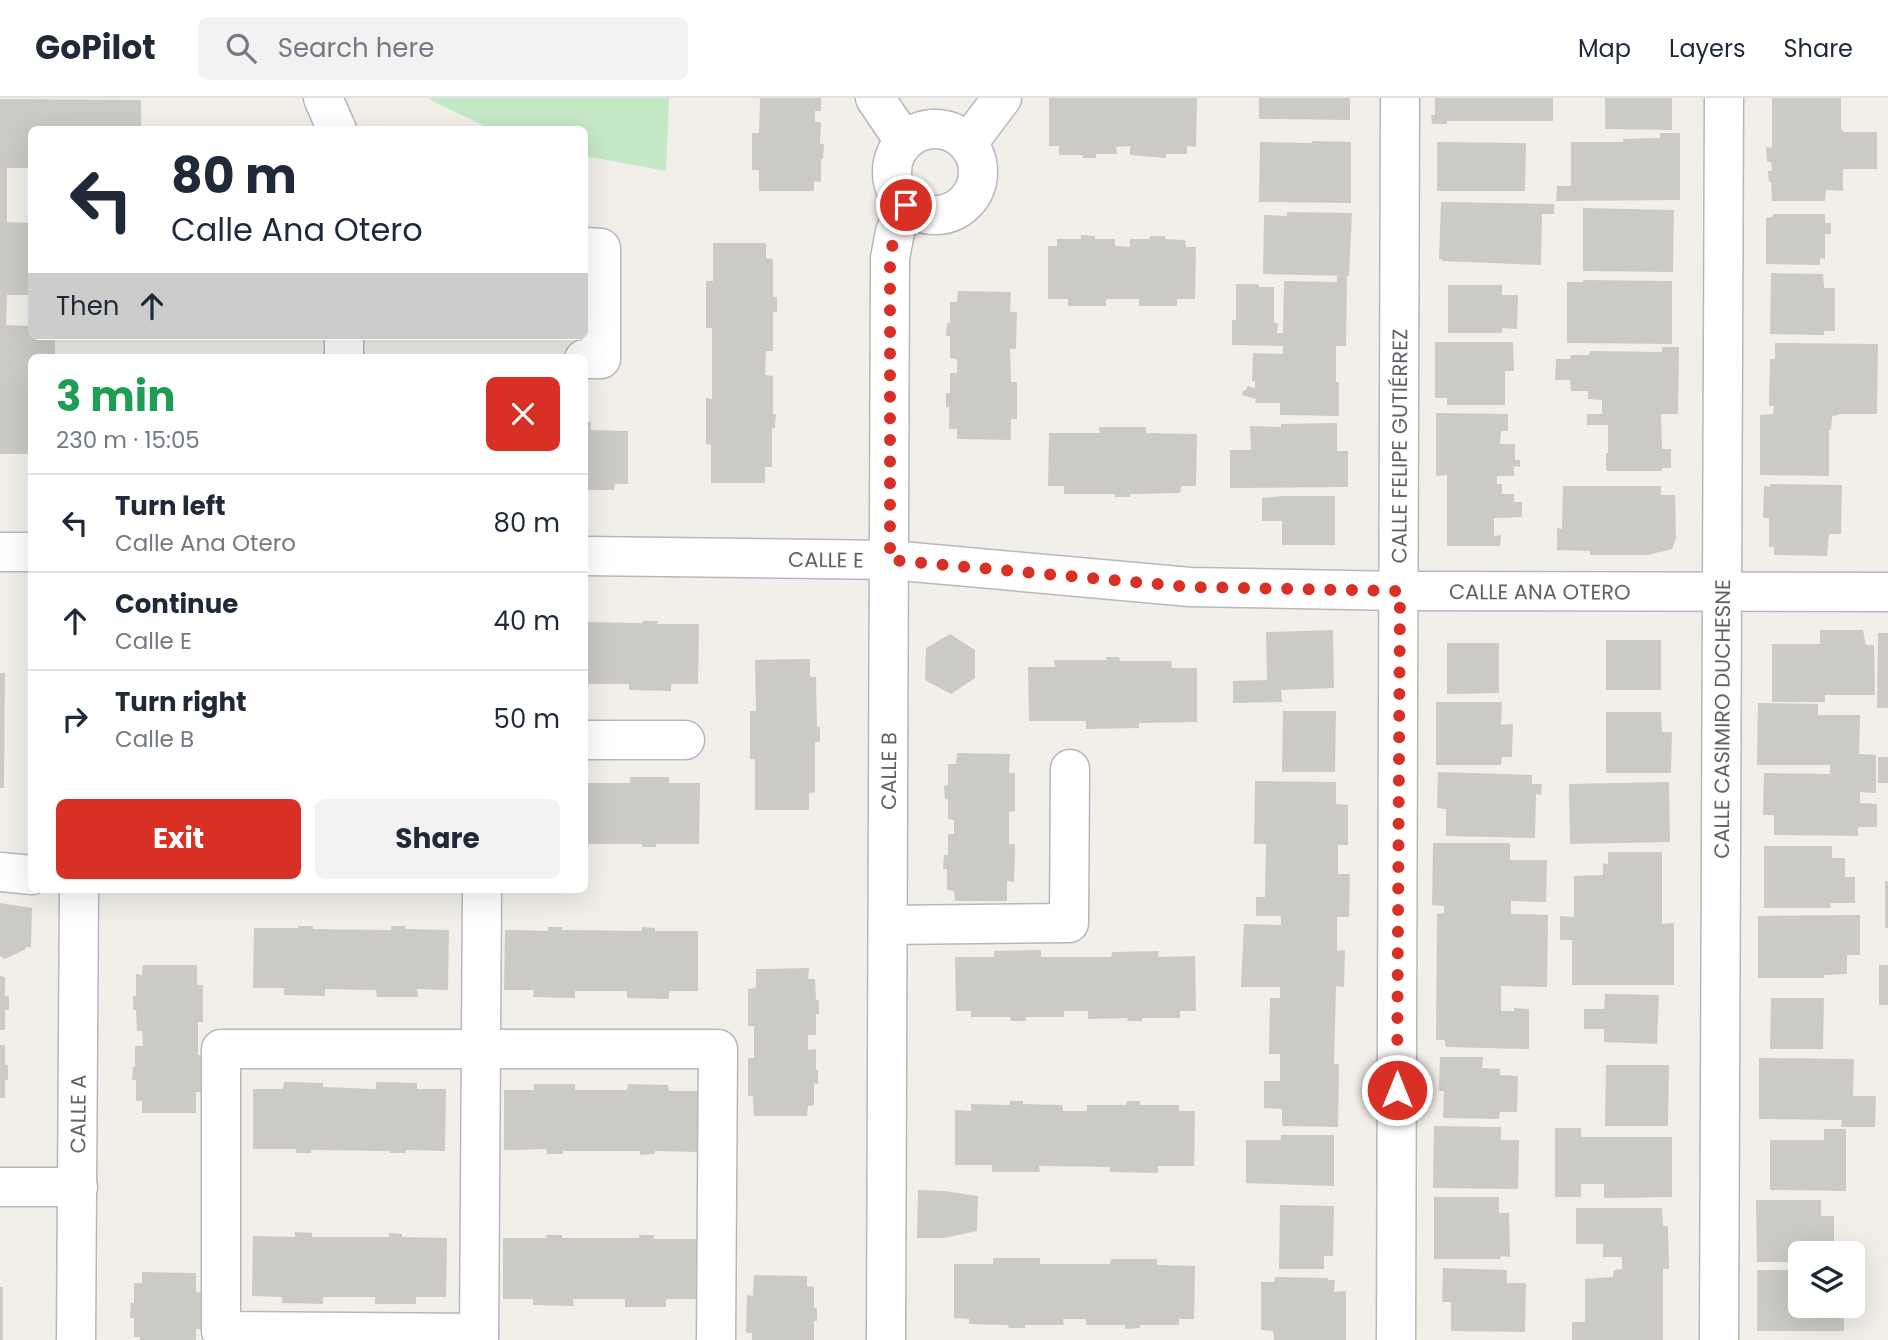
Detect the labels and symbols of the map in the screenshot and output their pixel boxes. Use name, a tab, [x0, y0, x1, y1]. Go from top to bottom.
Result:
pin	[876, 175, 936, 235]
street label: CALLE FELIPE GUTIÉRREZ	[1384, 329, 1414, 563]
street label: CALLE E	[788, 544, 864, 574]
street label: CALLE ANA OTERO	[1449, 577, 1631, 606]
street label: CALLE CASIMIRO DUCHESNE	[1706, 579, 1737, 859]
street label: CALLE B	[873, 732, 903, 810]
position arrow	[1360, 1053, 1434, 1127]
street label: CALLE A	[63, 1074, 92, 1154]

